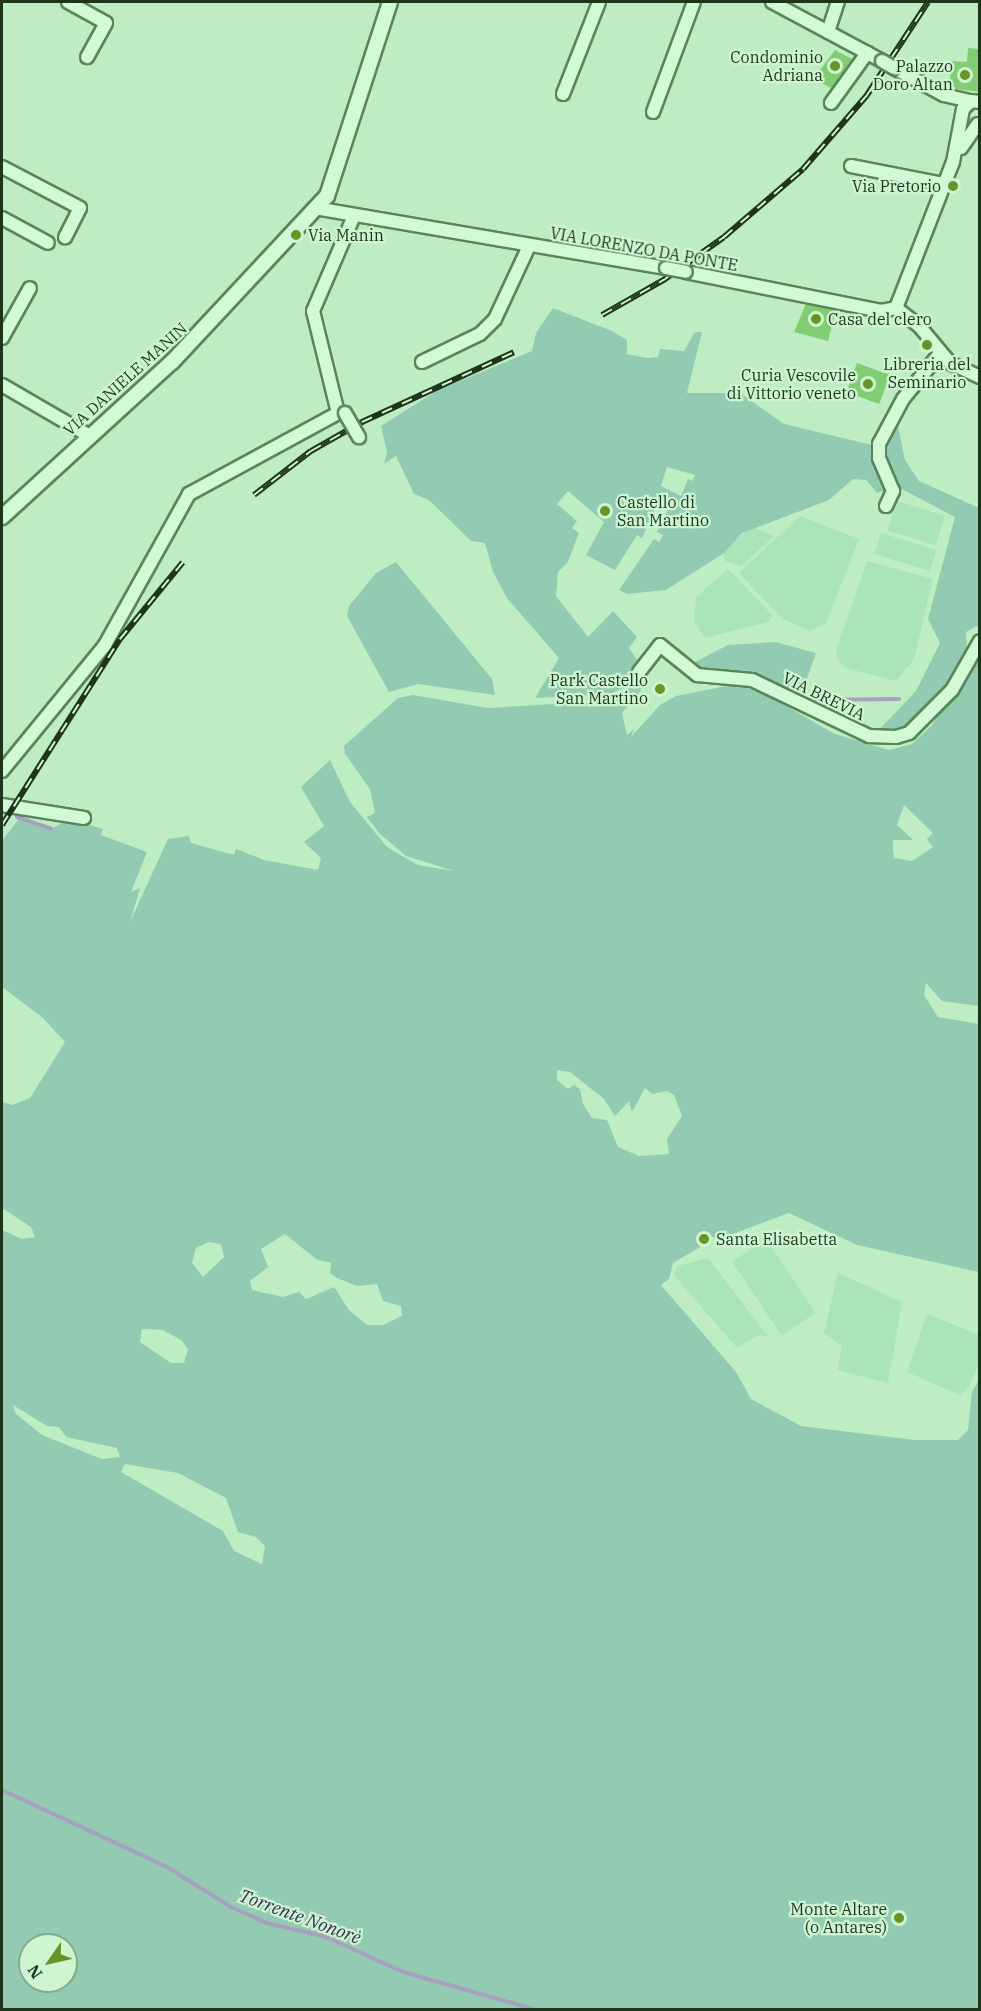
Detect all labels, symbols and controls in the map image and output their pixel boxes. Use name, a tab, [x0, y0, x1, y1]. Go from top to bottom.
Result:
place label: Condominio Adriana	[730, 47, 823, 85]
place label: Palazzo Doro Altan	[873, 56, 953, 94]
marker: Condominio Adriana	[828, 59, 842, 73]
marker: Palazzo Doro Altan	[958, 68, 972, 82]
place label: Via Pretorio	[852, 176, 941, 196]
marker: Via Pretorio	[946, 179, 960, 193]
street label: VIA LORENZO DA PONTE	[549, 223, 739, 275]
place label: Via Manin	[308, 225, 384, 245]
marker: Via Manin	[289, 228, 303, 242]
place label: Casa del clero	[828, 309, 932, 329]
marker: Casa del clero	[809, 312, 823, 326]
street label: VIA DANIELE MANIN	[59, 318, 191, 440]
marker: Libreria del Seminario	[920, 338, 934, 352]
place label: Libreria del Seminario	[883, 354, 971, 392]
place label: Curia Vescovile di Vittorio veneto	[727, 365, 856, 403]
marker: Curia Vescovile di Vittorio veneto	[861, 377, 875, 391]
place label: Castello di San Martino	[617, 492, 709, 530]
marker: Castello di San Martino	[598, 504, 612, 518]
street label: VIA BREVIA	[780, 668, 868, 724]
place label: Park Castello San Martino	[550, 670, 648, 708]
marker: Park Castello San Martino	[653, 682, 667, 696]
place label: Santa Elisabetta	[716, 1229, 837, 1249]
marker: Santa Elisabetta	[697, 1232, 711, 1246]
water label: Torrente Nonorè	[236, 1885, 364, 1949]
place label: Monte Altare (o Antares)	[790, 1899, 887, 1937]
marker: Monte Altare (o Antares)	[892, 1911, 906, 1925]
north arrow	[18, 1933, 78, 1993]
text: N	[23, 1961, 47, 1983]

